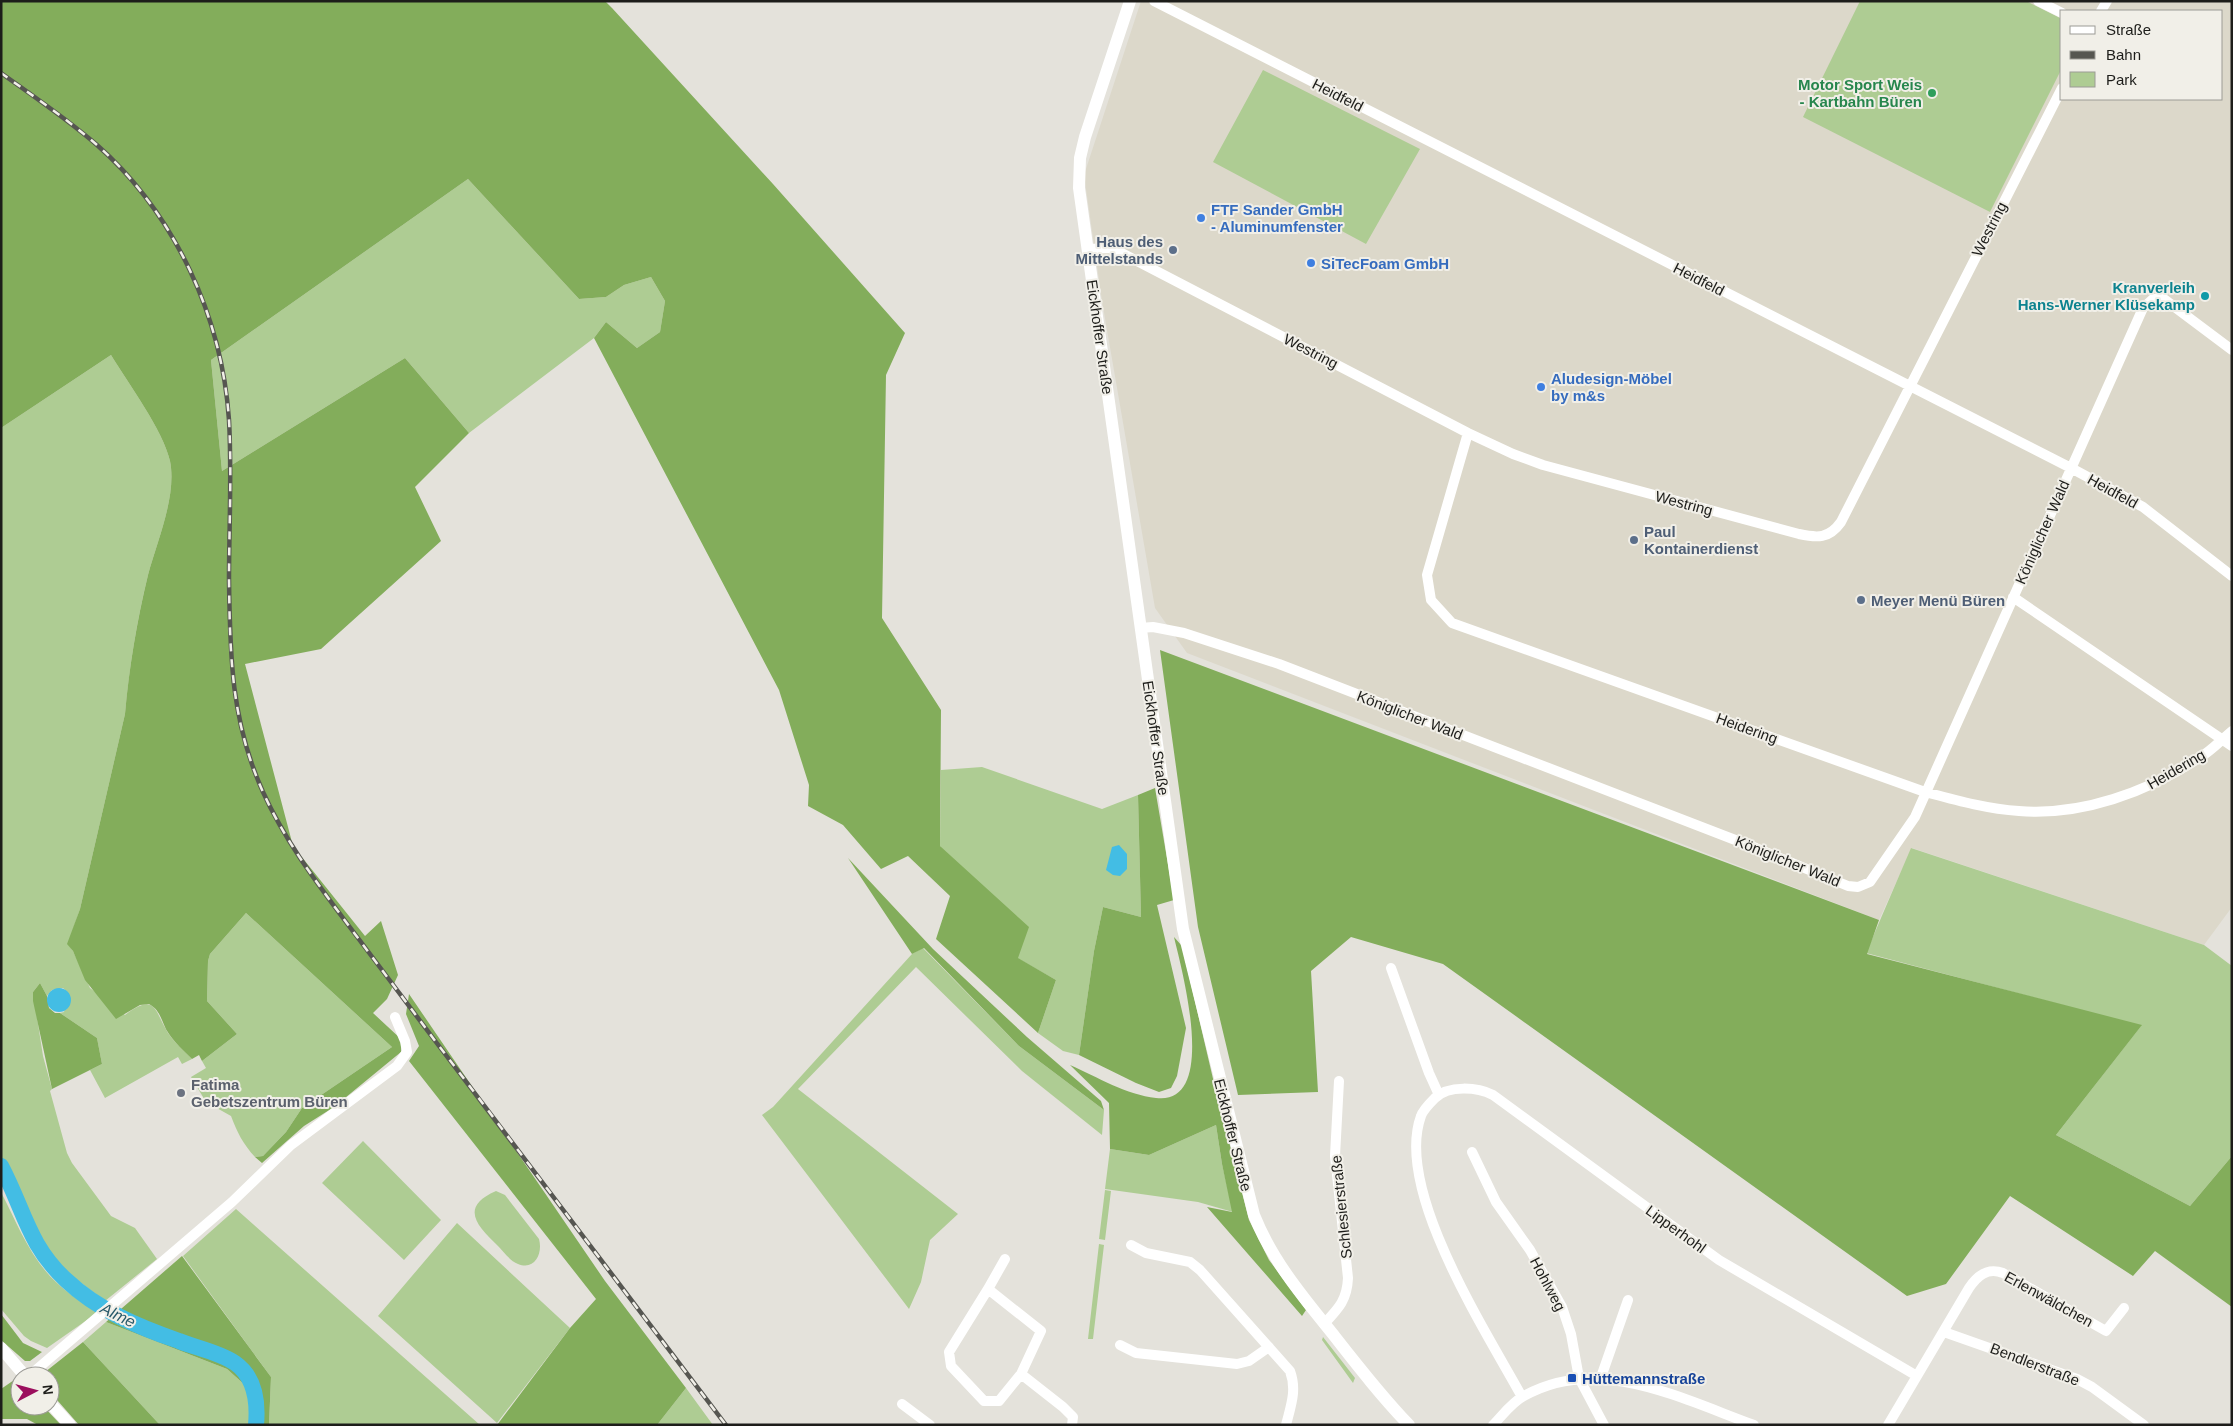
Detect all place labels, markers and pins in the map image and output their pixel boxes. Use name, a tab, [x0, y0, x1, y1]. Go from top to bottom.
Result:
place label: Motor Sport Weis - Kartbahn Büren	[1798, 76, 1922, 110]
marker: Motor Sport Weis - Kartbahn Büren	[1926, 87, 1938, 99]
place label: FTF Sander GmbH - Aluminumfenster	[1211, 201, 1343, 235]
marker: FTF Sander GmbH - Aluminumfenster	[1195, 212, 1207, 224]
place label: Haus des Mittelstands	[1075, 233, 1163, 267]
marker: Haus des Mittelstands	[1167, 244, 1179, 256]
place label: SiTecFoam GmbH	[1321, 255, 1449, 272]
marker: SiTecFoam GmbH	[1305, 257, 1317, 269]
place label: Kranverleih Hans-Werner Klüsekamp	[2018, 279, 2195, 313]
marker: Kranverleih Hans-Werner Klüsekamp	[2199, 290, 2211, 302]
place label: Aludesign-Möbel by m&s	[1551, 370, 1672, 404]
marker: Aludesign-Möbel by m&s	[1535, 381, 1547, 393]
place label: Paul Kontainerdienst	[1644, 523, 1758, 557]
marker: Paul Kontainerdienst	[1628, 534, 1640, 546]
place label: Meyer Menü Büren	[1871, 592, 2005, 609]
marker: Meyer Menü Büren	[1855, 594, 1867, 606]
place label: Fatima Gebetszentrum Büren	[191, 1076, 348, 1110]
marker: Fatima Gebetszentrum Büren	[175, 1087, 187, 1099]
place label: Hüttemannstraße	[1582, 1370, 1705, 1387]
marker: Hüttemannstraße	[1566, 1372, 1578, 1384]

